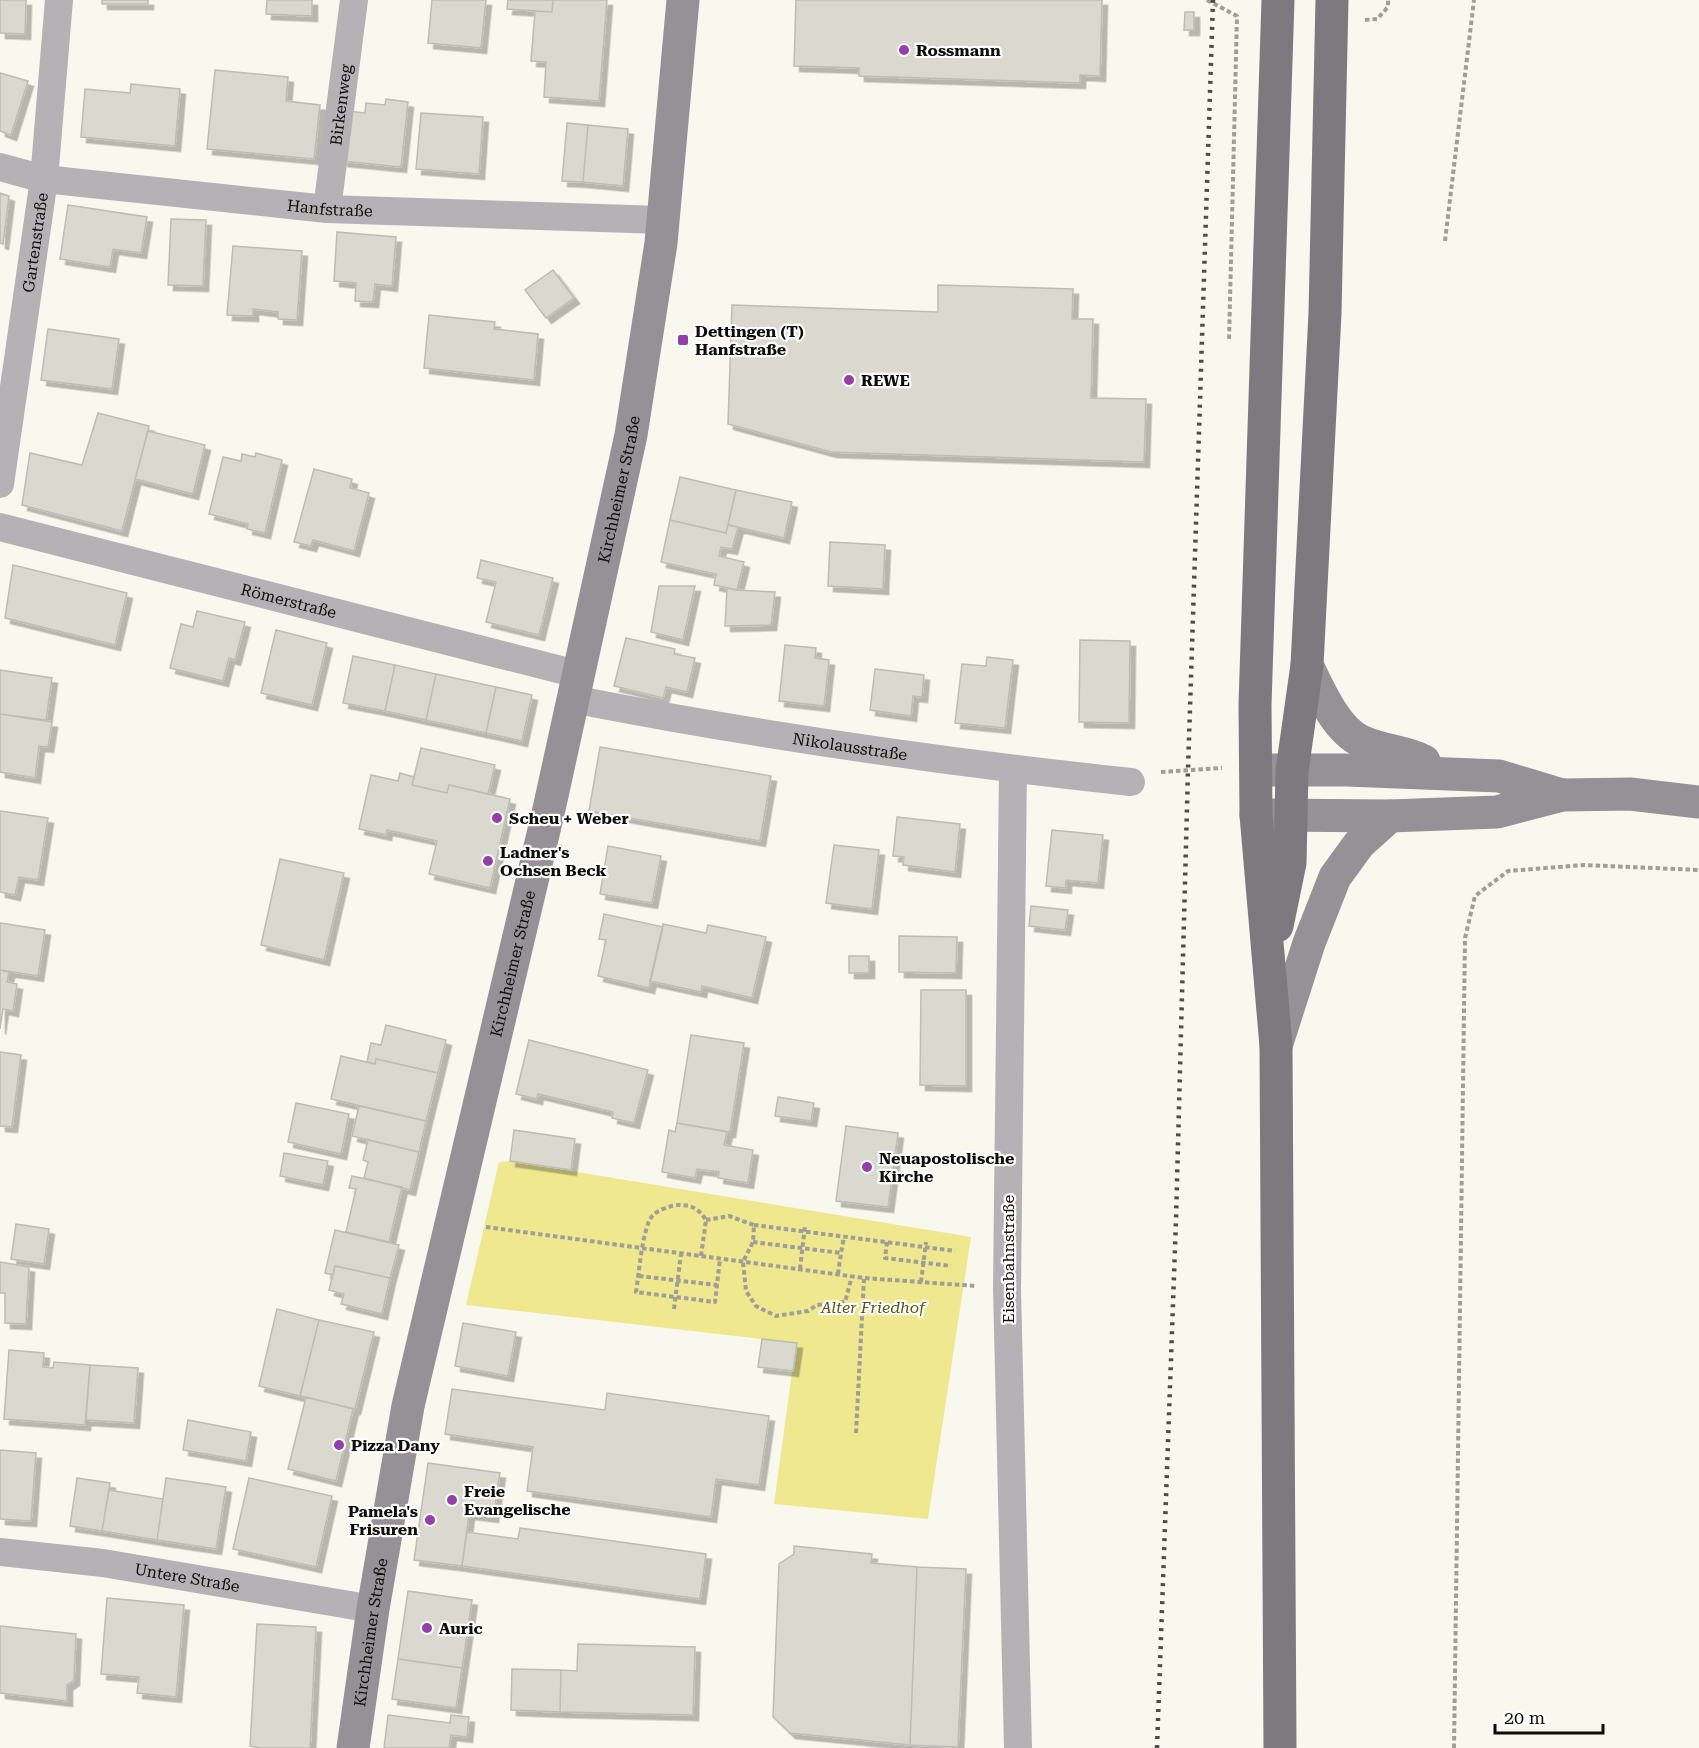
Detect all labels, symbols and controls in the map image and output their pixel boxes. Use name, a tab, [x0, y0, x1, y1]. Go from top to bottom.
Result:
place label: Rossmann	[916, 41, 1001, 60]
marker: Rossmann	[897, 43, 911, 57]
street label: Birkenweg	[326, 62, 356, 147]
street label: Gartenstraße	[19, 191, 52, 294]
street label: Hanfstraße	[286, 196, 373, 221]
place label: Dettingen (T) Hanfstraße	[695, 322, 804, 359]
marker: Dettingen (T) Hanfstraße	[676, 333, 690, 347]
place label: REWE	[861, 371, 910, 390]
marker: REWE	[842, 373, 856, 387]
street label: Kirchheimer Straße	[594, 414, 644, 565]
street label: Römerstraße	[239, 580, 339, 622]
street label: Nikolausstraße	[791, 729, 909, 765]
place label: Scheu + Weber	[509, 809, 629, 828]
marker: Scheu + Weber	[490, 811, 504, 825]
place label: Ladner's Ochsen Beck	[500, 843, 607, 880]
marker: Ladner's Ochsen Beck	[481, 854, 495, 868]
street label: Kirchheimer Straße	[486, 888, 540, 1039]
place label: Neuapostolische Kirche	[879, 1149, 1014, 1186]
marker: Neuapostolische Kirche	[860, 1160, 874, 1174]
street label: Eisenbahnstraße	[999, 1194, 1018, 1323]
park label: Alter Friedhof	[820, 1298, 927, 1317]
place label: Pizza Dany	[351, 1436, 440, 1455]
marker: Pizza Dany	[332, 1438, 346, 1452]
place label: Freie Evangelische	[464, 1482, 571, 1519]
marker: Freie Evangelische	[445, 1493, 459, 1507]
place label: Pamela's Frisuren	[348, 1502, 418, 1539]
marker: Pamela's Frisuren	[423, 1513, 437, 1527]
street label: Kirchheimer Straße	[350, 1556, 392, 1708]
street label: Untere Straße	[133, 1560, 241, 1596]
place label: Auric	[439, 1619, 483, 1638]
marker: Auric	[420, 1621, 434, 1635]
scale bar	[1495, 1697, 1603, 1735]
text: 20 m	[1504, 1707, 1545, 1728]

